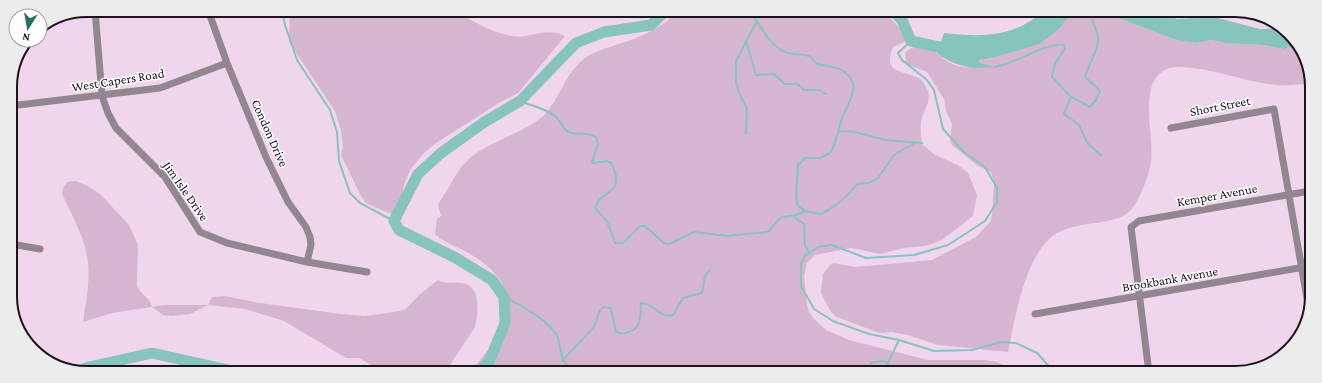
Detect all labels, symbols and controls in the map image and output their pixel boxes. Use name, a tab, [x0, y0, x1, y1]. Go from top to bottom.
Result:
north arrow	[8, 8, 48, 48]
text: N	[21, 31, 31, 44]
street label: West Capers Road	[71, 65, 166, 95]
street label: Short Street	[1188, 93, 1252, 119]
street label: Condon Drive	[248, 97, 292, 169]
street label: Jim Isle Drive	[159, 158, 212, 224]
street label: Kemper Avenue	[1176, 181, 1259, 209]
street label: Brookbank Avenue	[1121, 263, 1219, 295]

